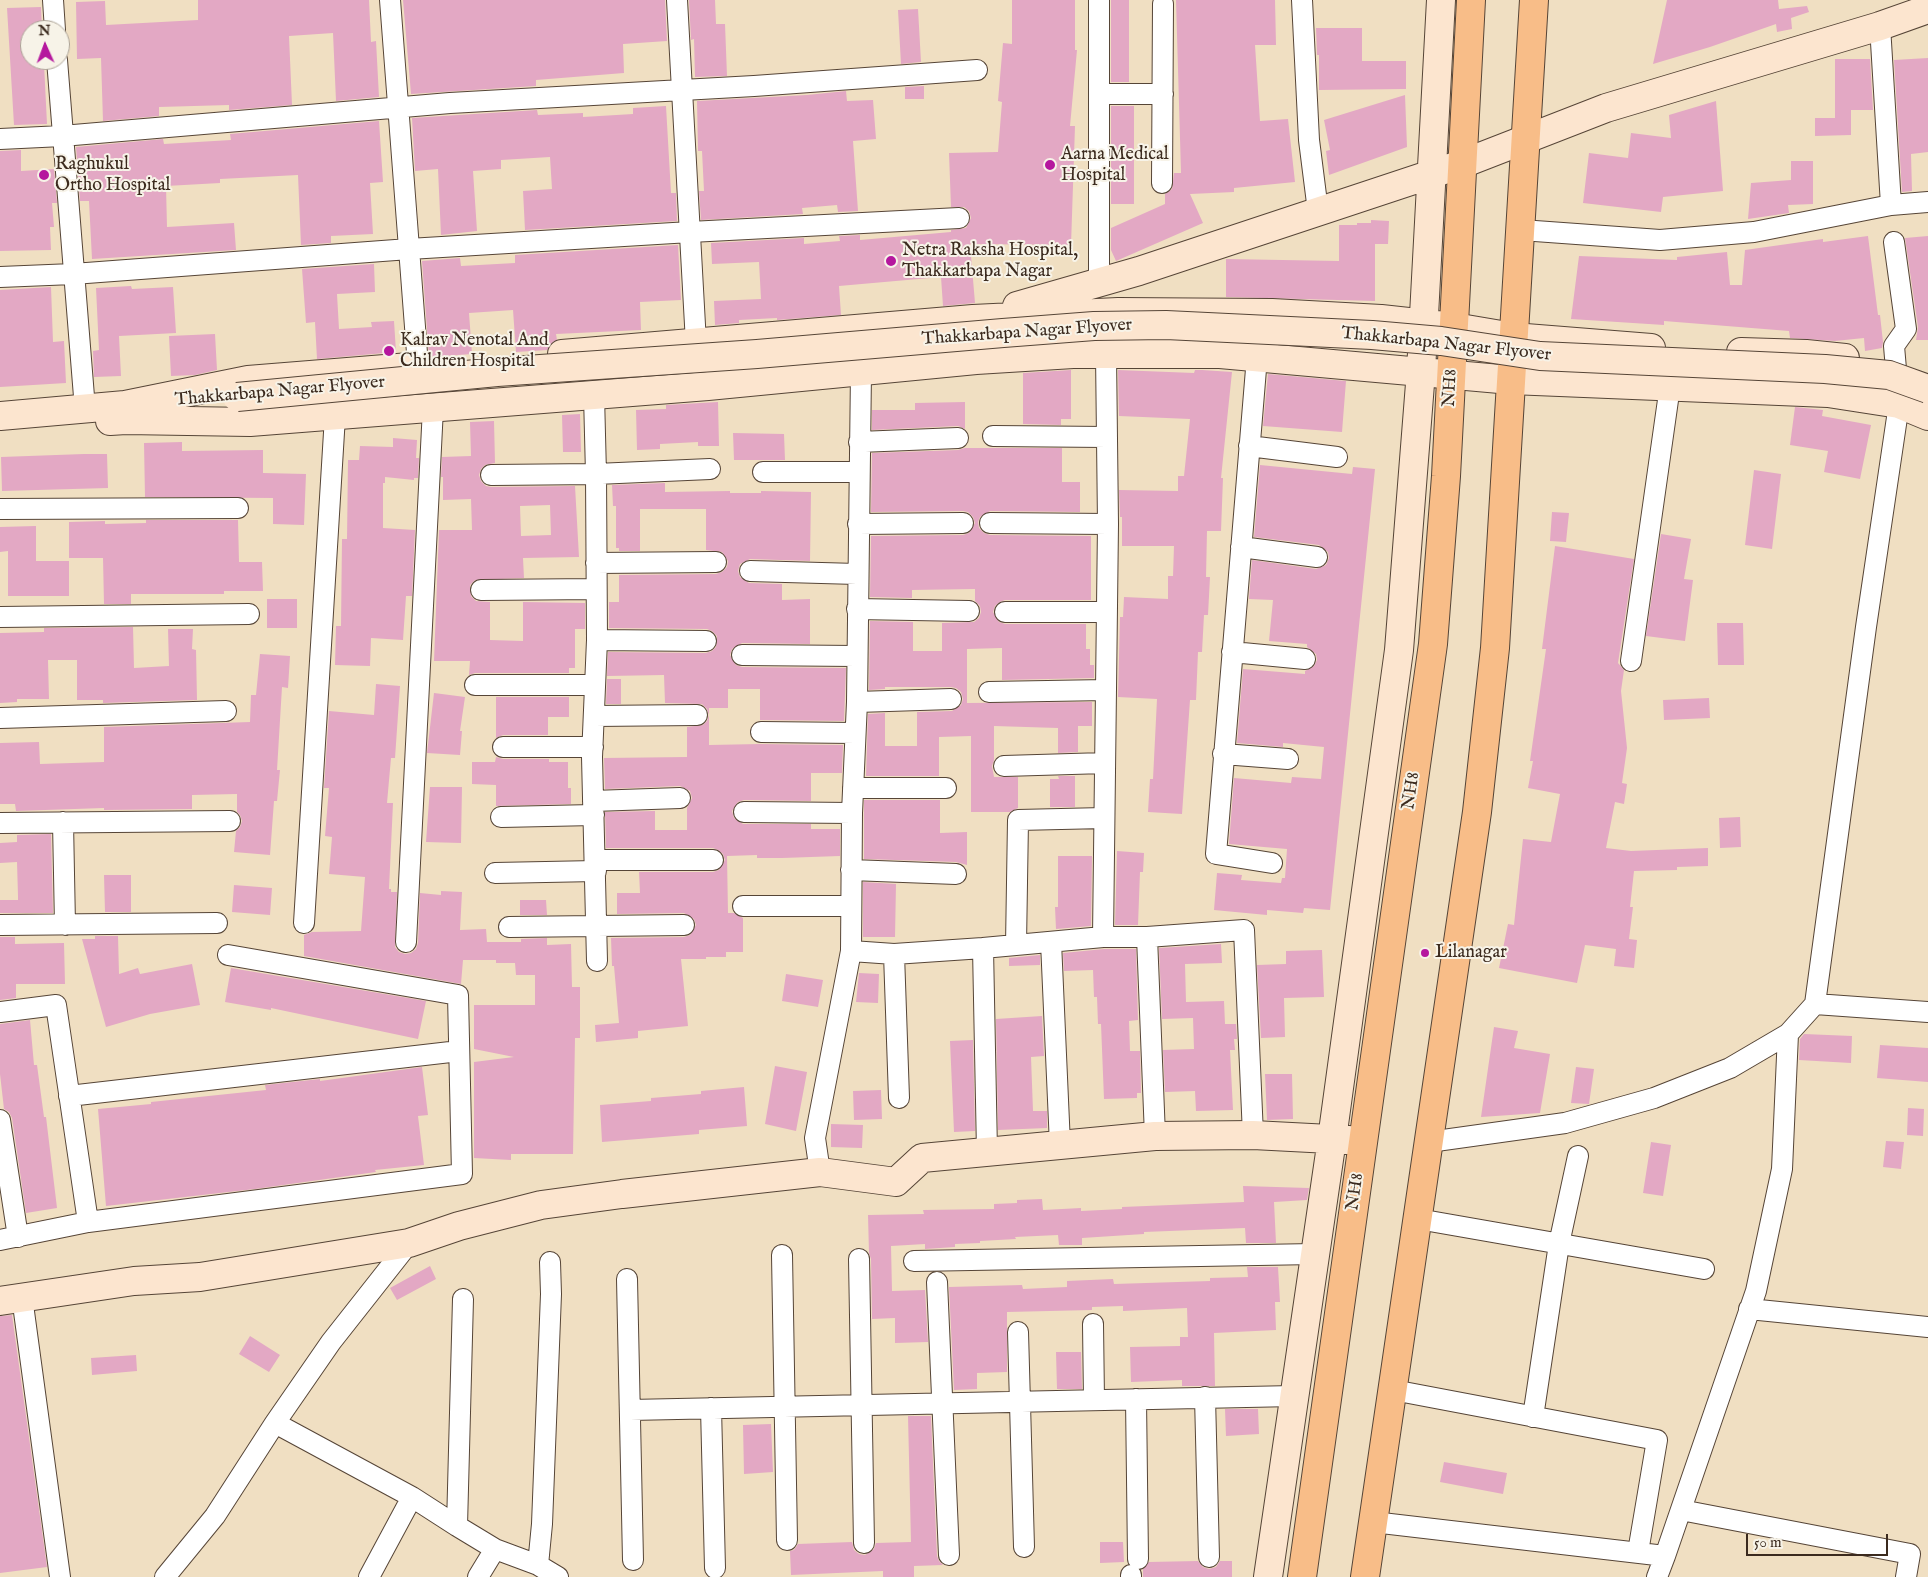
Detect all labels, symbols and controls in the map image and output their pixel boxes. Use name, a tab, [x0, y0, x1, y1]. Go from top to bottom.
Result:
north arrow	[20, 20, 70, 70]
text: N	[38, 22, 51, 40]
place label: Aarna Medical Hospital	[1061, 144, 1169, 186]
place label: Raghukul Ortho Hospital	[55, 154, 170, 196]
marker: Aarna Medical Hospital	[1043, 158, 1057, 172]
marker: Raghukul Ortho Hospital	[37, 168, 51, 182]
place label: Netra Raksha Hospital, Thakkarbapa Nagar	[902, 240, 1078, 282]
marker: Netra Raksha Hospital, Thakkarbapa Nagar	[884, 254, 898, 268]
street label: Thakkarbapa Nagar Flyover	[921, 315, 1133, 351]
street label: Thakkarbapa Nagar Flyover	[1340, 323, 1552, 367]
place label: Kalrav Nenotal And Children Hospital	[400, 330, 549, 372]
marker: Kalrav Nenotal And Children Hospital	[382, 344, 396, 358]
street label: NH8	[1439, 368, 1463, 408]
street label: Thakkarbapa Nagar Flyover	[174, 372, 386, 412]
street label: NH8	[1399, 771, 1425, 811]
place label: Lilanagar	[1435, 942, 1507, 964]
marker: Lilanagar	[1419, 947, 1431, 959]
street label: NH8	[1343, 1172, 1369, 1212]
scale bar	[1748, 1524, 1890, 1556]
text: 50 m	[1754, 1533, 1782, 1552]

